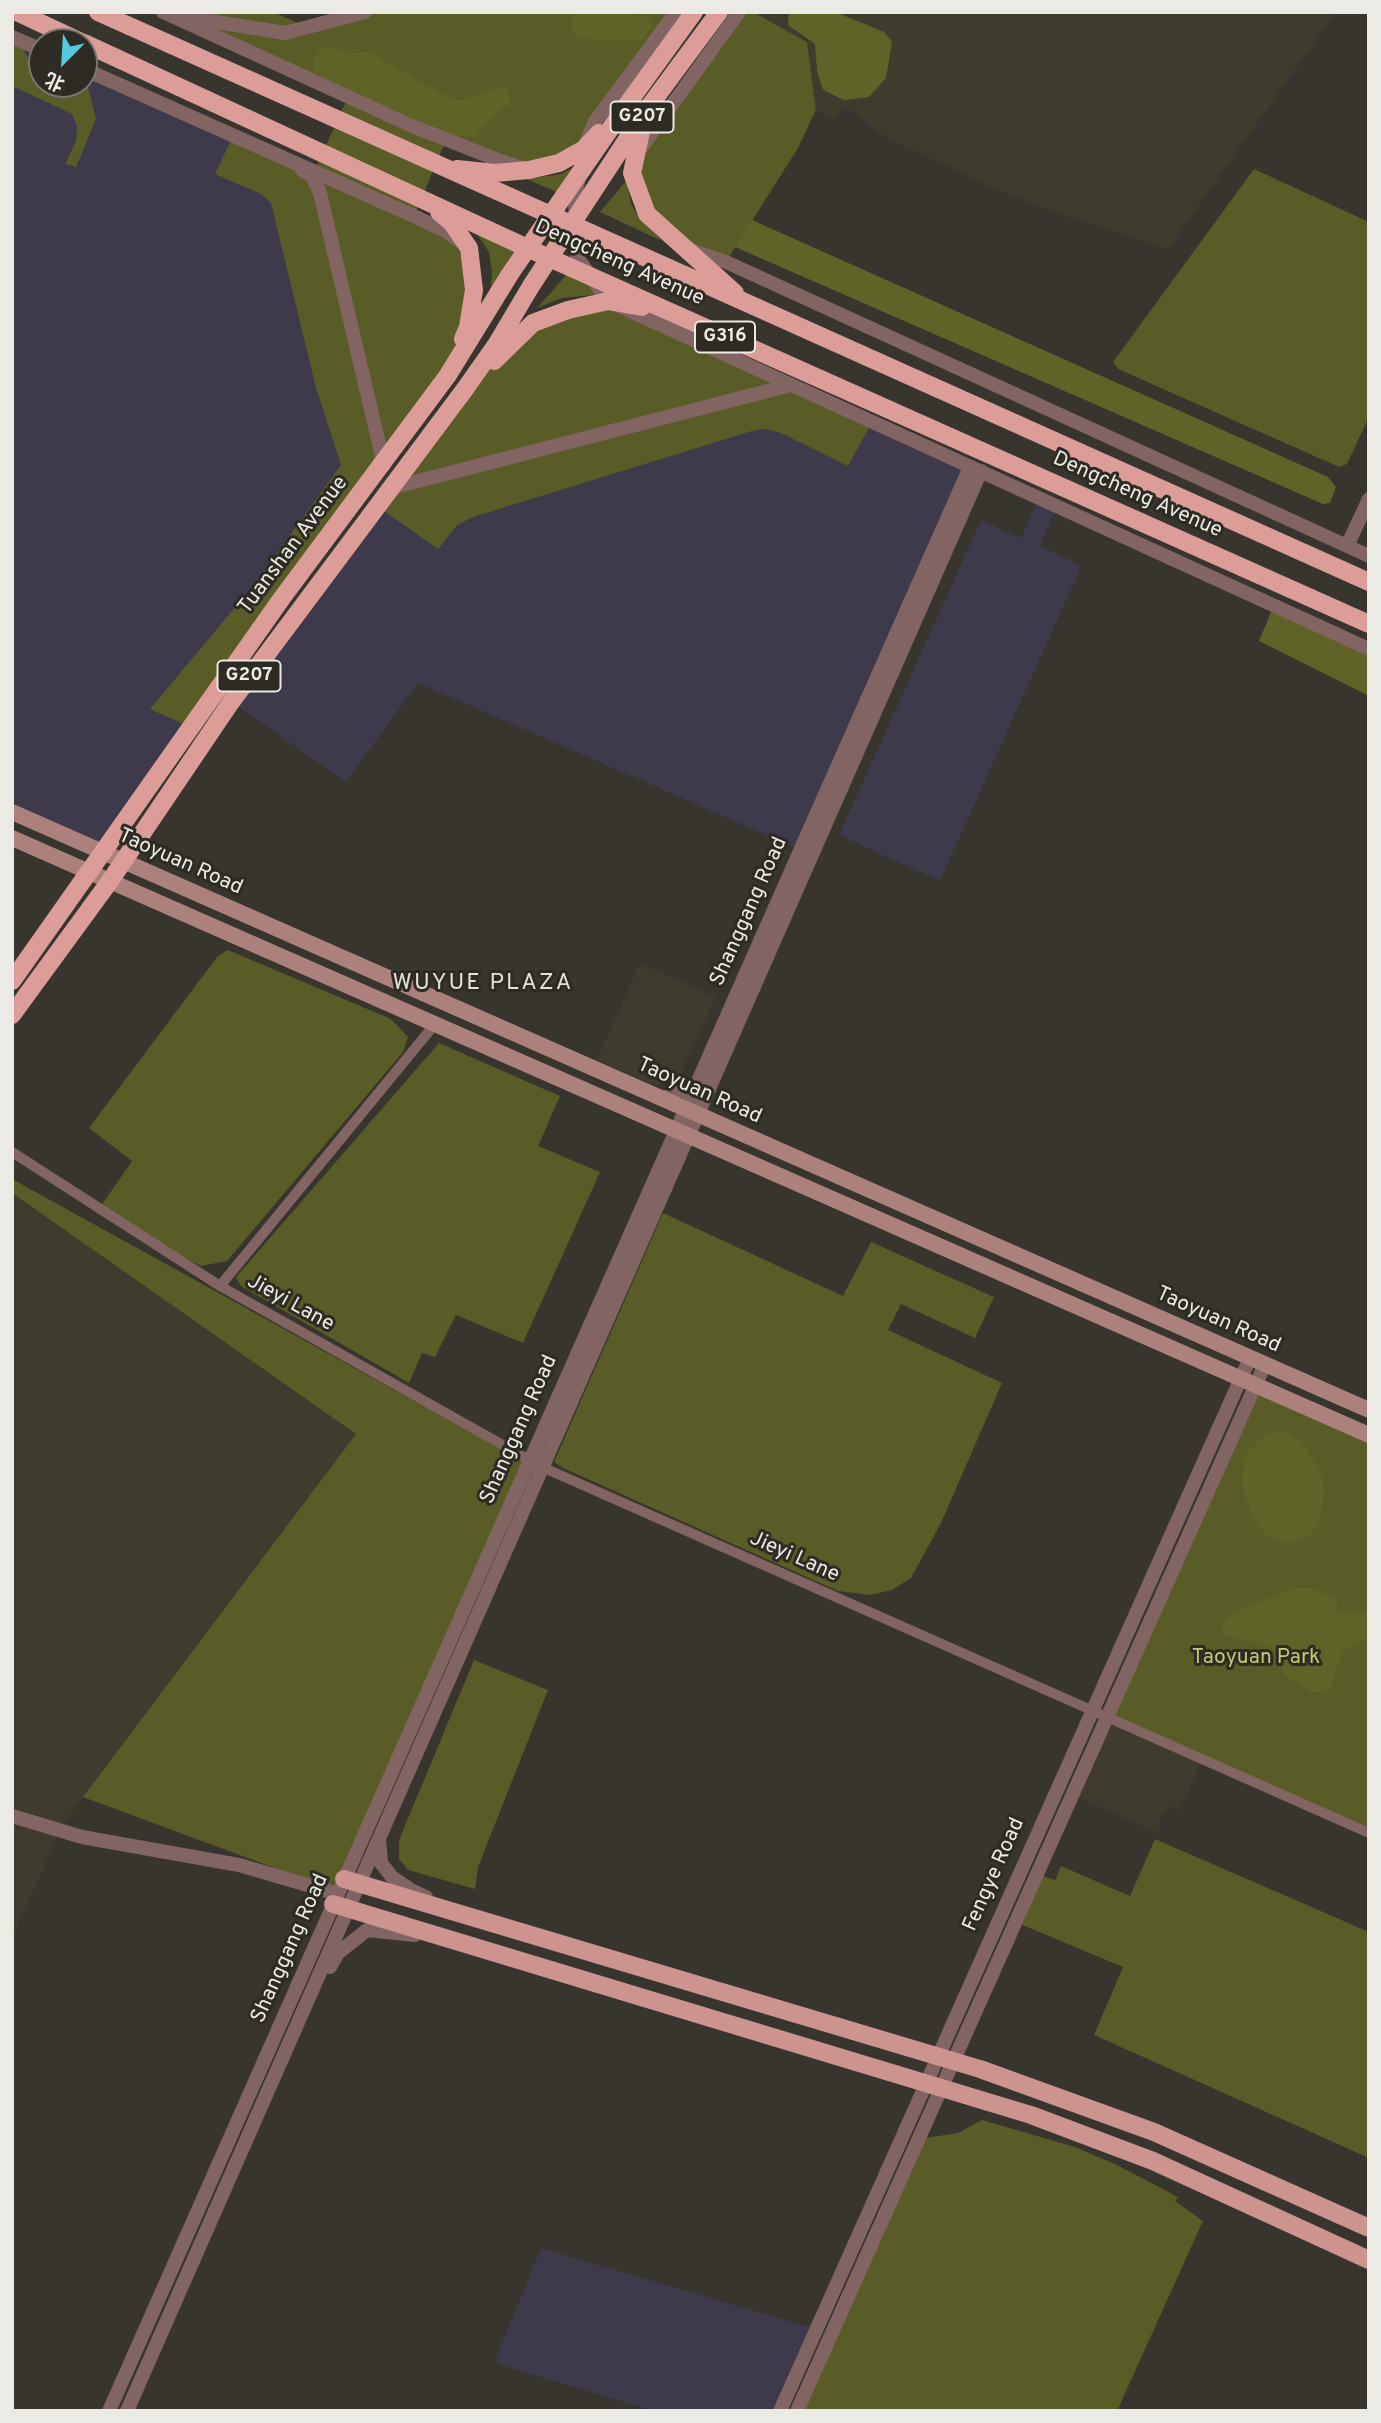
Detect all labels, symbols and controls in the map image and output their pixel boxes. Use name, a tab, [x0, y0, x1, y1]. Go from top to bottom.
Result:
north arrow	[28, 28, 98, 98]
text: 北	[42, 66, 69, 95]
road number: G207	[610, 102, 674, 132]
street label: Dengcheng Avenue	[530, 215, 708, 313]
road number: G316	[695, 322, 755, 352]
street label: Dengcheng Avenue	[1048, 447, 1226, 545]
street label: Tuanshan Avenue	[234, 472, 354, 620]
road number: G207	[218, 660, 280, 692]
street label: Taoyuan Road	[114, 824, 246, 902]
street label: Shanggang Road	[706, 834, 794, 990]
district label: WUYUE PLAZA	[394, 970, 572, 998]
street label: Taoyuan Road	[633, 1053, 765, 1131]
street label: Jieyi Lane	[242, 1270, 338, 1338]
street label: Taoyuan Road	[1152, 1282, 1284, 1360]
street label: Shanggang Road	[476, 1352, 564, 1508]
street label: Jieyi Lane	[745, 1527, 843, 1589]
park label: Taoyuan Park	[1192, 1646, 1320, 1672]
street label: Fengye Road	[959, 1814, 1031, 1936]
street label: Shanggang Road	[247, 1871, 335, 2027]

